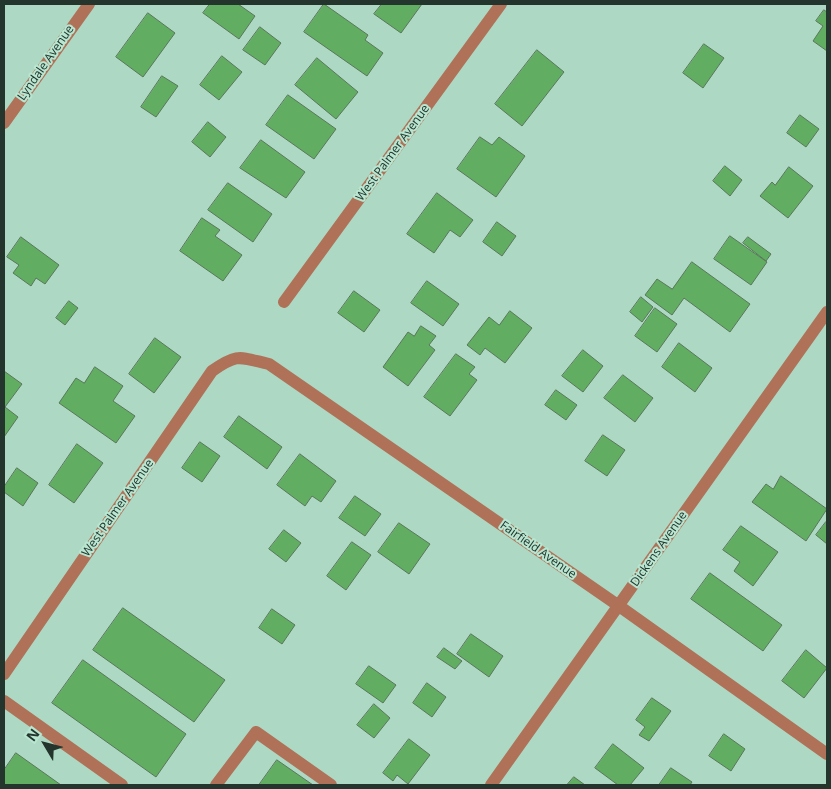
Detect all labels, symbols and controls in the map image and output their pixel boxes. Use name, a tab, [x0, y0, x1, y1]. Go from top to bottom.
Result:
street label: Lyndale Avenue	[15, 23, 77, 103]
street label: West Palmer Avenue	[353, 102, 433, 204]
street label: West Palmer Avenue	[79, 457, 157, 559]
street label: Dickens Avenue	[628, 509, 690, 589]
street label: Fairfield Avenue	[497, 518, 579, 582]
north arrow	[20, 719, 70, 769]
text: N	[22, 724, 44, 745]

